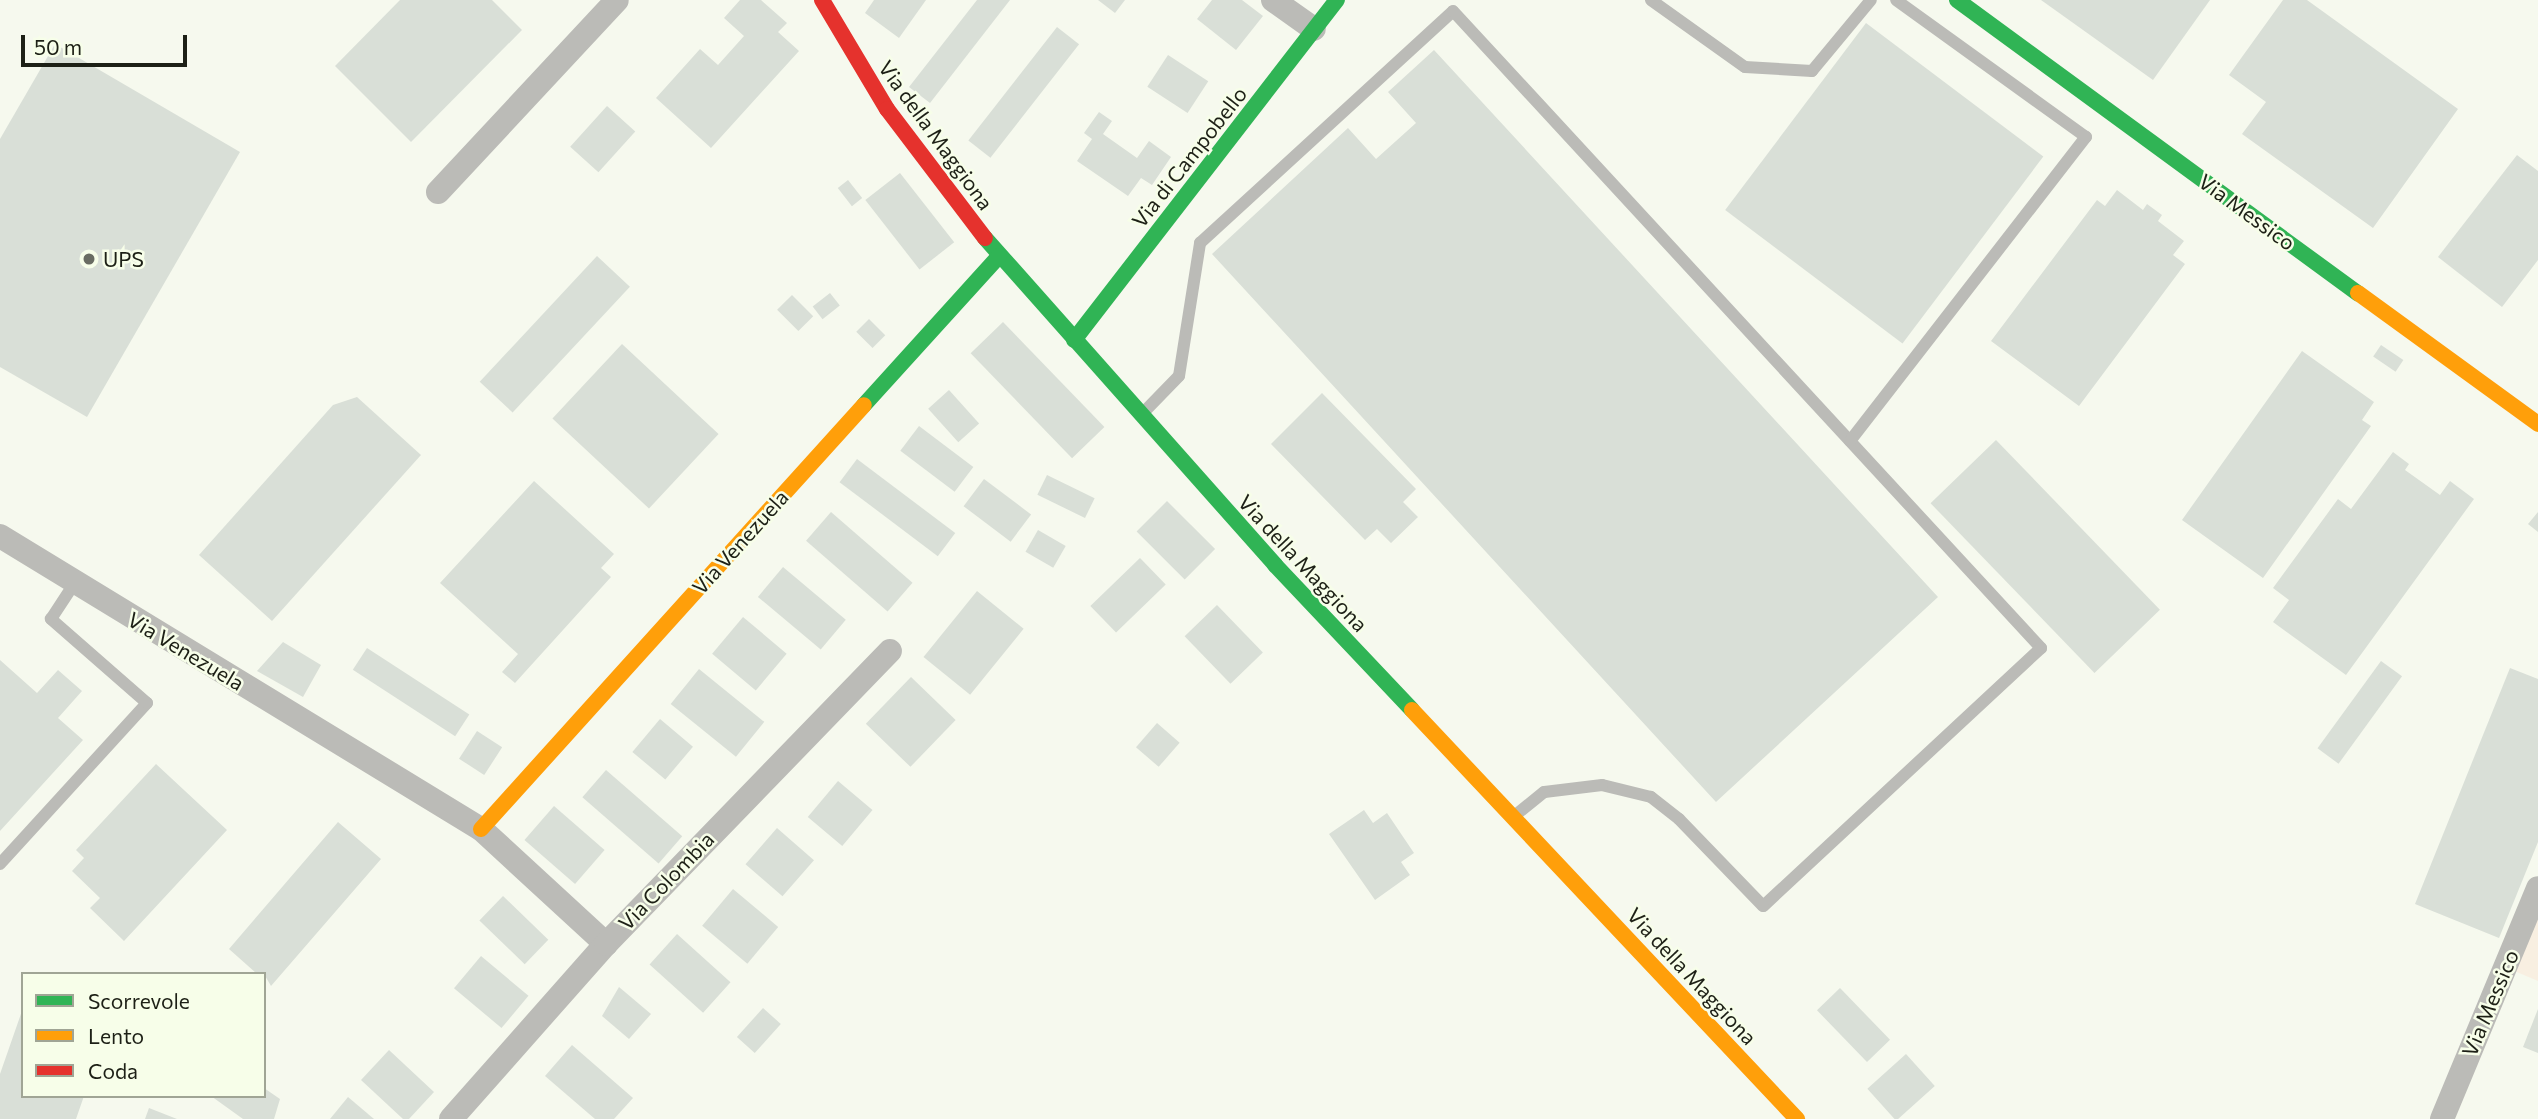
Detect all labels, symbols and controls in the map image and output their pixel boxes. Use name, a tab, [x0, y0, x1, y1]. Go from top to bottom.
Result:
scale bar	[24, 21, 191, 65]
text: 50 m	[34, 34, 82, 59]
street label: Via della Maggiona	[873, 55, 999, 215]
street label: Via di Campobello	[1126, 82, 1252, 232]
street label: Via Messico	[2194, 168, 2300, 256]
place label: UPS	[103, 246, 144, 272]
marker: UPS	[81, 251, 97, 267]
street label: Via Venezuela	[687, 485, 793, 599]
street label: Via della Maggiona	[1233, 489, 1373, 637]
street label: Via Venezuela	[123, 606, 249, 696]
street label: Via Colombia	[613, 827, 719, 935]
street label: Via della Maggiona	[1622, 902, 1762, 1050]
street label: Via Messico	[2456, 946, 2524, 1060]
legend	[21, 972, 266, 1098]
text: Scorrevole	[88, 988, 190, 1013]
text: Lento	[88, 1023, 144, 1048]
text: Coda	[88, 1058, 138, 1083]

